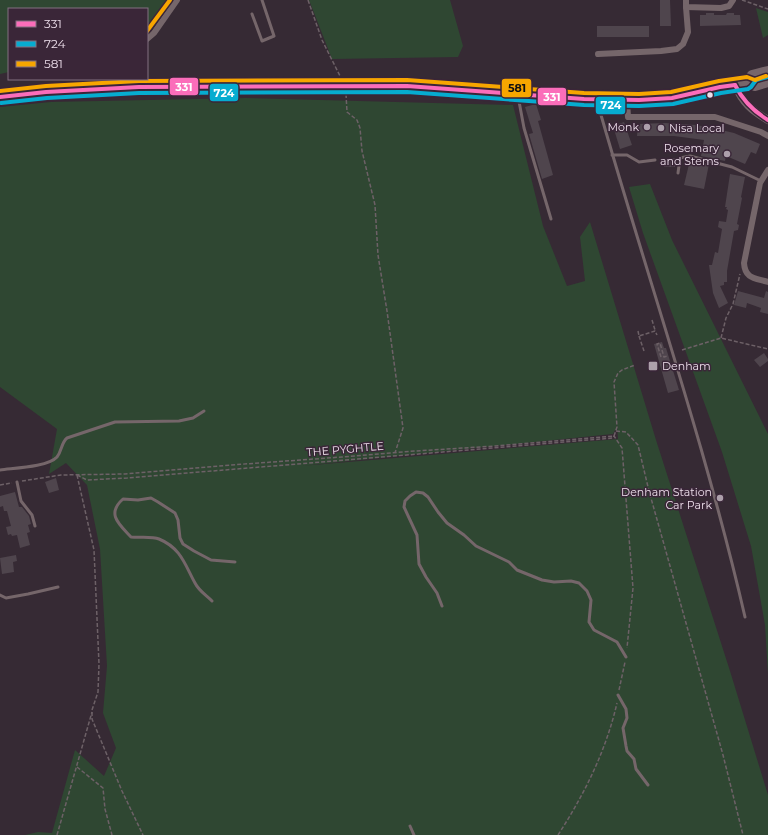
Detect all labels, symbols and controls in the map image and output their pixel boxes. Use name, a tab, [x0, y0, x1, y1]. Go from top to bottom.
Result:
legend	[8, 8, 148, 80]
text: 331	[44, 16, 62, 31]
text: 724	[44, 36, 66, 51]
text: 581	[44, 56, 63, 71]
line badge: 331	[169, 77, 199, 96]
line badge: 581	[501, 78, 532, 98]
text: 331	[174, 80, 193, 94]
text: 581	[508, 81, 526, 95]
line badge: 724	[209, 83, 239, 102]
text: 724	[214, 86, 235, 100]
line badge: 331	[537, 87, 567, 106]
text: 331	[542, 90, 561, 104]
unlabelled marker	[705, 90, 715, 100]
line badge: 724	[595, 96, 626, 115]
text: 724	[601, 98, 622, 112]
place label: Monk	[608, 120, 639, 134]
place label: Nisa Local	[669, 121, 725, 135]
marker: Monk	[642, 122, 652, 132]
marker: Nisa Local	[656, 123, 666, 133]
place label: Rosemary and Stems	[660, 141, 720, 168]
marker: Rosemary and Stems	[722, 149, 732, 159]
place label: Denham	[662, 359, 711, 373]
marker: Denham	[647, 360, 659, 372]
street label: THE PYGHTLE	[306, 439, 384, 459]
place label: Denham Station Car Park	[621, 485, 712, 512]
marker: Denham Station Car Park	[715, 493, 725, 503]

